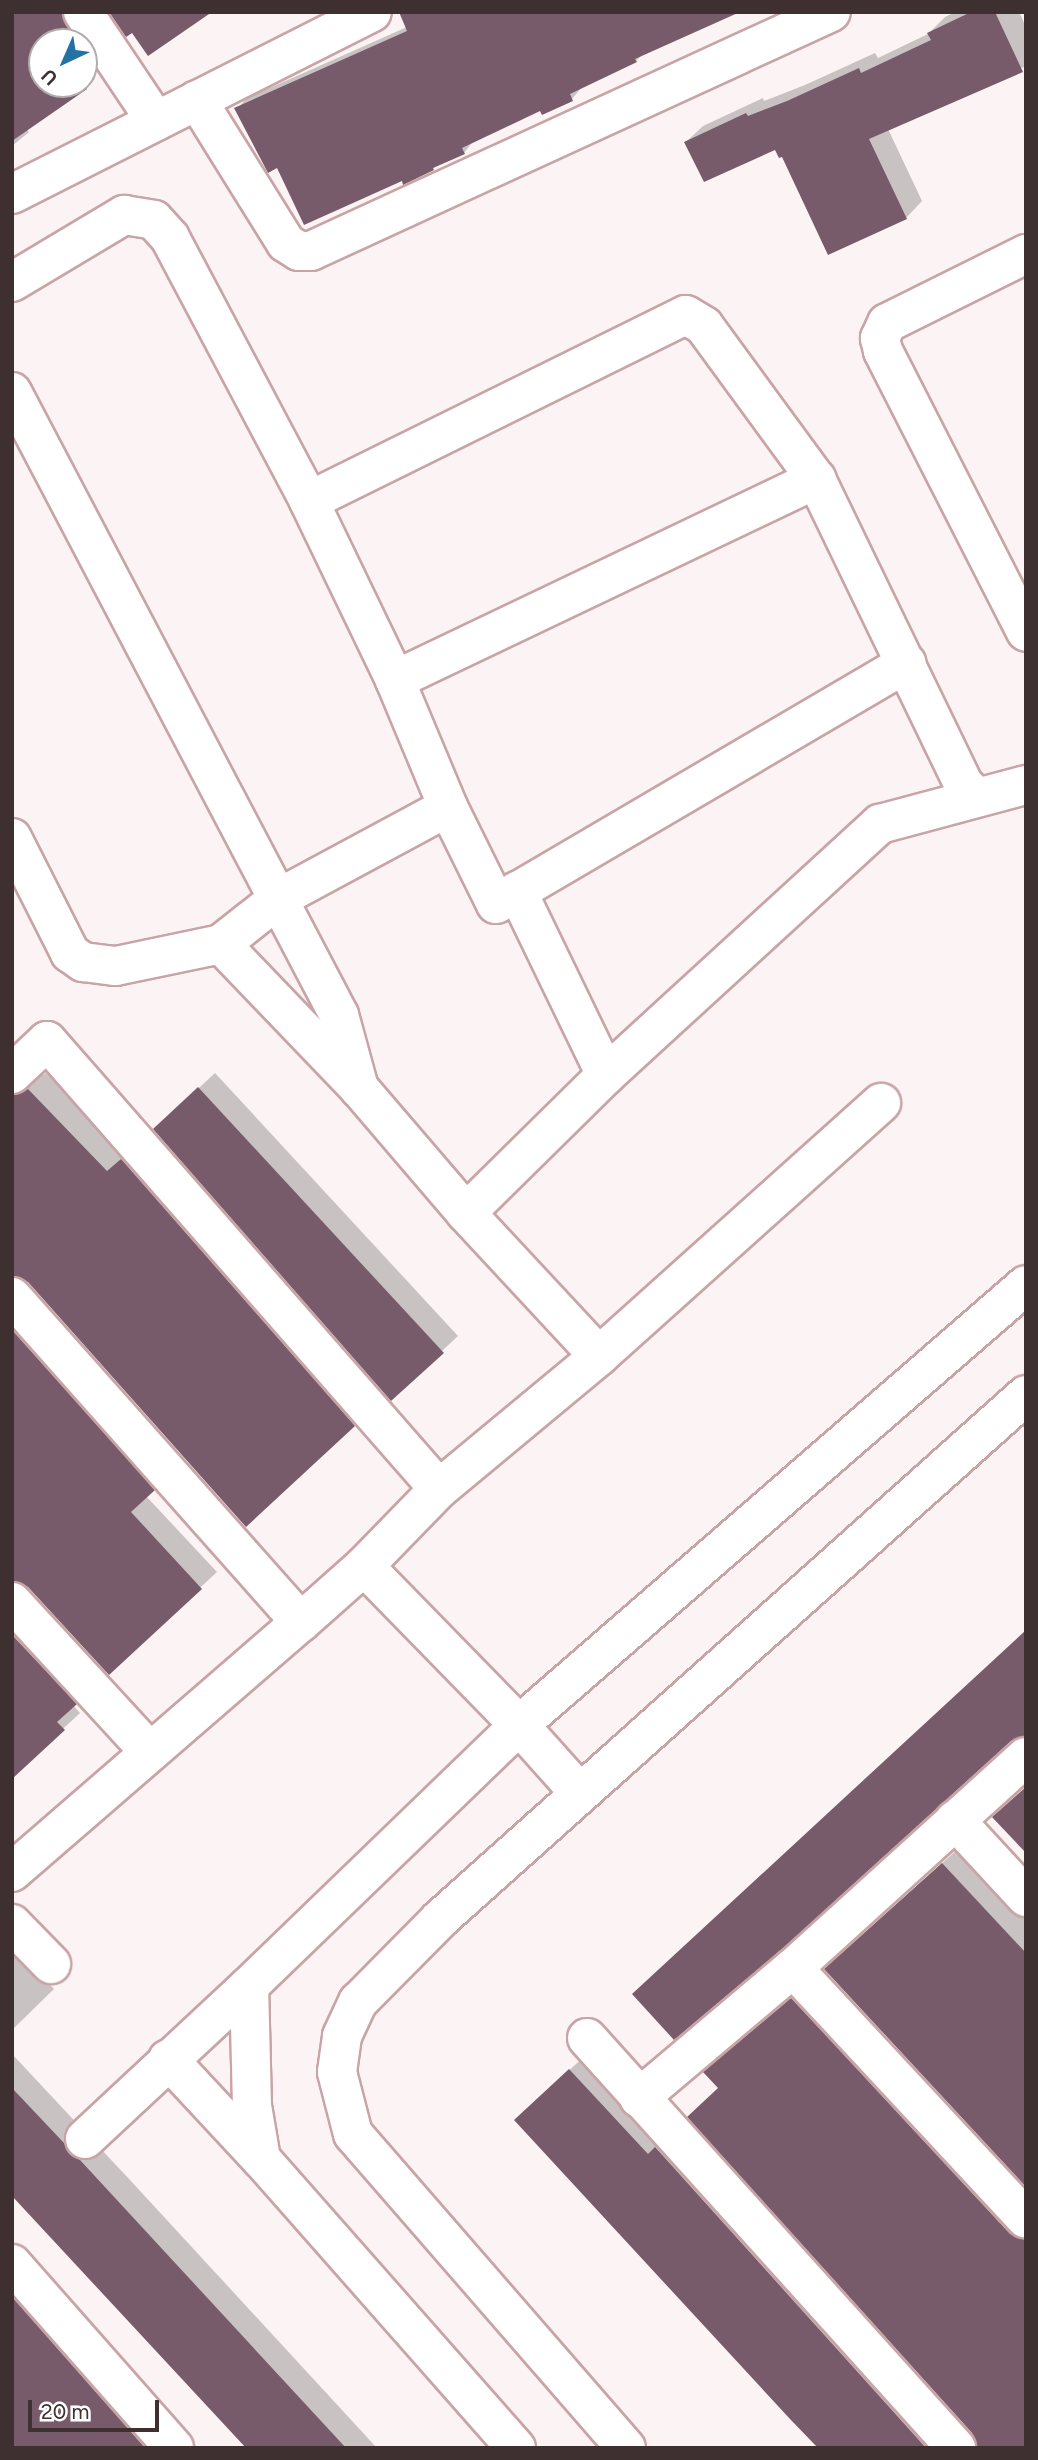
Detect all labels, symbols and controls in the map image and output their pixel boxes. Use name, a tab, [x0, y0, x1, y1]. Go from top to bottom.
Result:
north arrow	[28, 28, 98, 98]
text: U	[37, 64, 62, 90]
scale bar	[32, 2386, 163, 2430]
text: 20 m	[41, 2399, 89, 2424]

